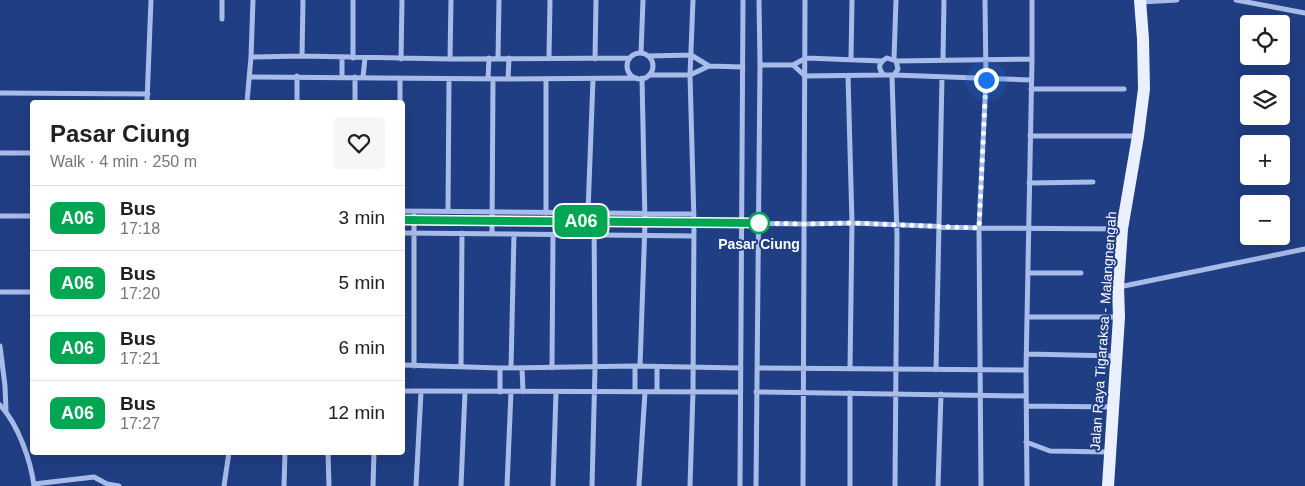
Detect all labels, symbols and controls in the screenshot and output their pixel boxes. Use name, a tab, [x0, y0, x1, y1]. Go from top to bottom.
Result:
map controls	[1240, 15, 1290, 245]
button: locate	[1240, 15, 1290, 65]
your location	[974, 68, 999, 93]
button: layers	[1240, 75, 1290, 125]
button: heart	[333, 117, 385, 169]
text: Pasar Ciung	[50, 120, 190, 147]
button: +	[1240, 135, 1290, 185]
text: Walk · 4 min · 250 m	[50, 153, 197, 170]
button: −	[1240, 195, 1290, 245]
text: Bus	[120, 198, 156, 219]
line badge: A06	[552, 205, 610, 237]
text: 3 min	[339, 207, 385, 228]
text: A06	[61, 208, 94, 228]
text: A06	[564, 211, 598, 231]
street label: Jalan Raya Tigaraksa - Malangnengah	[1087, 211, 1119, 451]
marker: Pasar Ciung	[748, 212, 770, 234]
text: 17:18	[120, 220, 160, 237]
place label: Pasar Ciung	[718, 236, 800, 252]
text: Bus	[120, 263, 156, 284]
text: 5 min	[339, 272, 385, 293]
text: A06	[61, 273, 94, 293]
text: 17:20	[120, 285, 160, 302]
text: Bus	[120, 328, 156, 349]
text: 6 min	[339, 337, 385, 358]
text: A06	[61, 338, 94, 358]
text: 17:21	[120, 350, 160, 367]
text: Bus	[120, 393, 156, 414]
text: 12 min	[328, 402, 385, 423]
text: A06	[61, 403, 94, 423]
text: 17:27	[120, 415, 160, 432]

